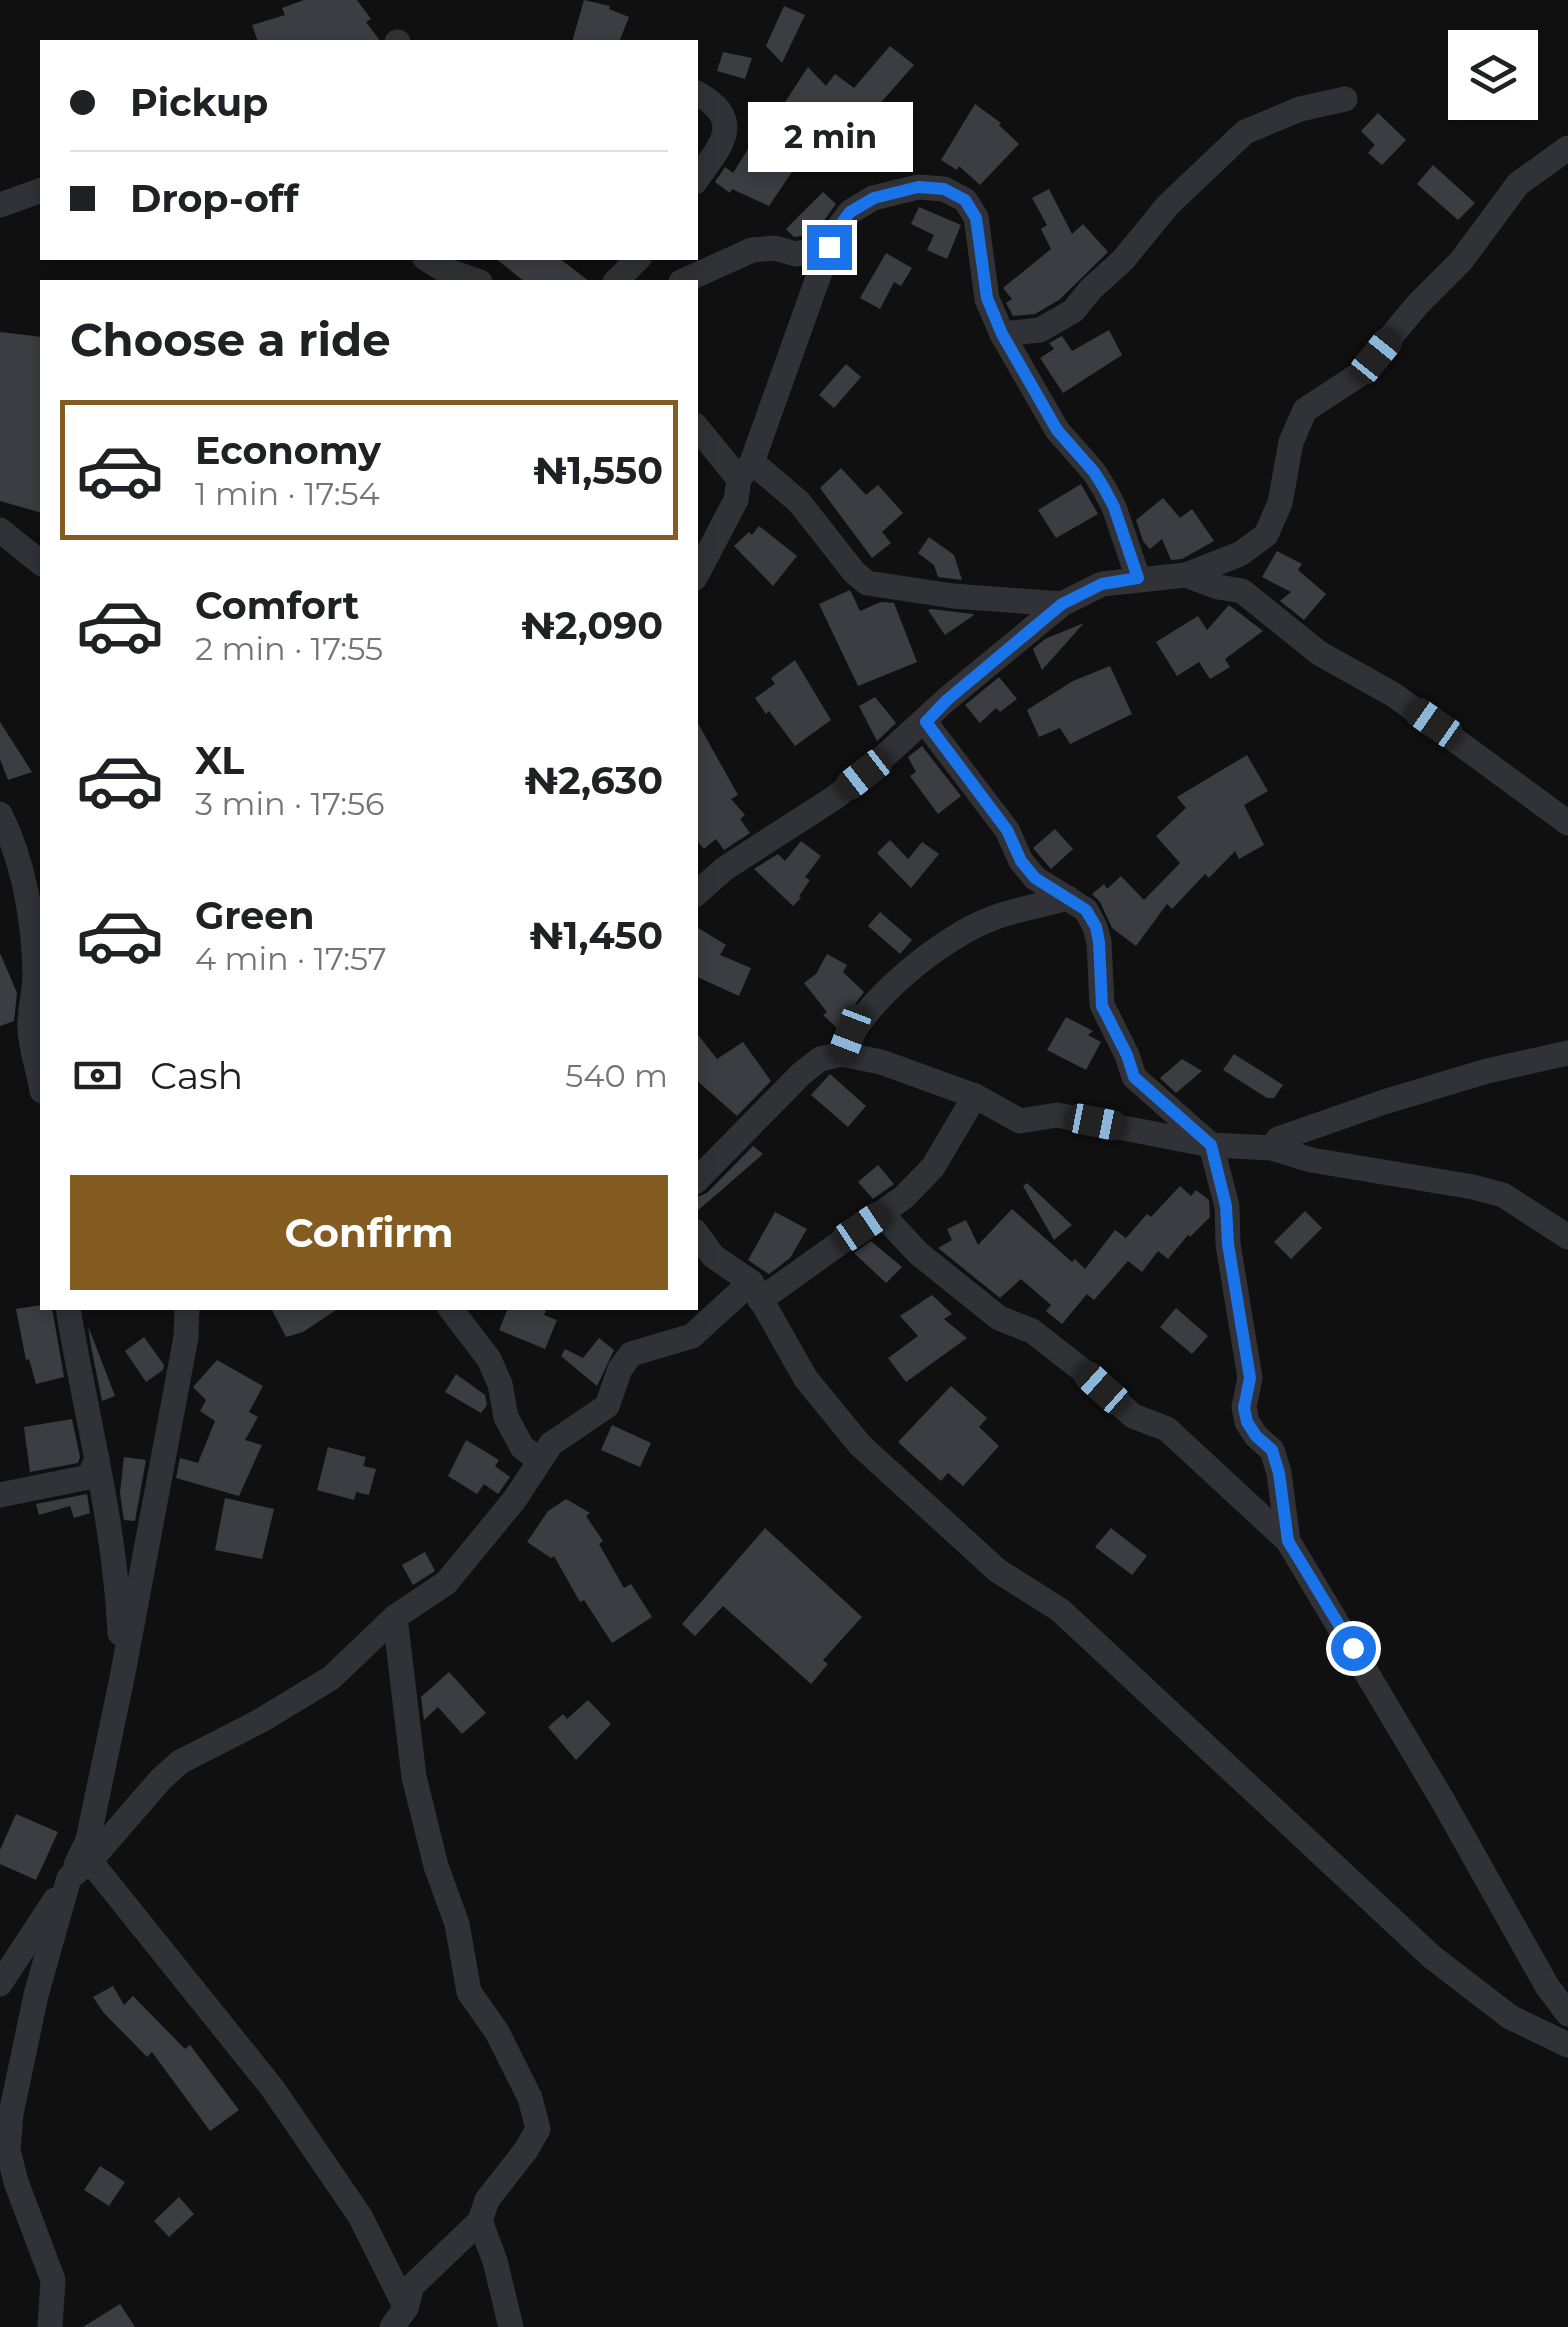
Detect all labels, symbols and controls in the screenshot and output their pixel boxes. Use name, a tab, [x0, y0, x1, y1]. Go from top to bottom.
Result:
map controls	[1448, 30, 1538, 120]
button: layers	[1448, 30, 1538, 120]
text: Pickup	[130, 79, 268, 126]
callout: 2 min	[746, 102, 912, 172]
text: 2 min	[784, 117, 877, 156]
text: Drop-off	[130, 175, 299, 222]
route end	[807, 225, 852, 270]
text: Choose a ride	[70, 312, 391, 367]
car	[1345, 323, 1407, 389]
icon: car	[75, 425, 165, 515]
text: Economy	[195, 427, 381, 474]
text: ₦1,550	[533, 447, 663, 494]
text: 1 min · 17:54	[195, 474, 380, 513]
icon: car	[75, 580, 165, 670]
text: Comfort	[195, 582, 359, 629]
text: ₦2,090	[521, 602, 663, 649]
text: 2 min · 17:55	[195, 629, 383, 668]
car	[1401, 694, 1467, 752]
icon: car	[75, 735, 165, 825]
text: XL	[195, 737, 244, 784]
car	[831, 744, 897, 804]
text: ₦2,630	[524, 757, 663, 804]
text: 3 min · 17:56	[195, 784, 385, 823]
icon: car	[75, 890, 165, 980]
text: Green	[195, 892, 315, 939]
text: ₦1,450	[529, 912, 663, 959]
text: 4 min · 17:57	[195, 939, 387, 978]
car	[825, 1001, 875, 1067]
icon: cash	[70, 1048, 125, 1103]
text: Cash	[150, 1052, 243, 1099]
text: 540 m	[565, 1056, 668, 1095]
car	[1064, 1102, 1128, 1142]
button: Confirm	[70, 1175, 668, 1290]
car	[829, 1198, 895, 1256]
car	[1070, 1357, 1134, 1419]
route start	[1331, 1626, 1376, 1671]

